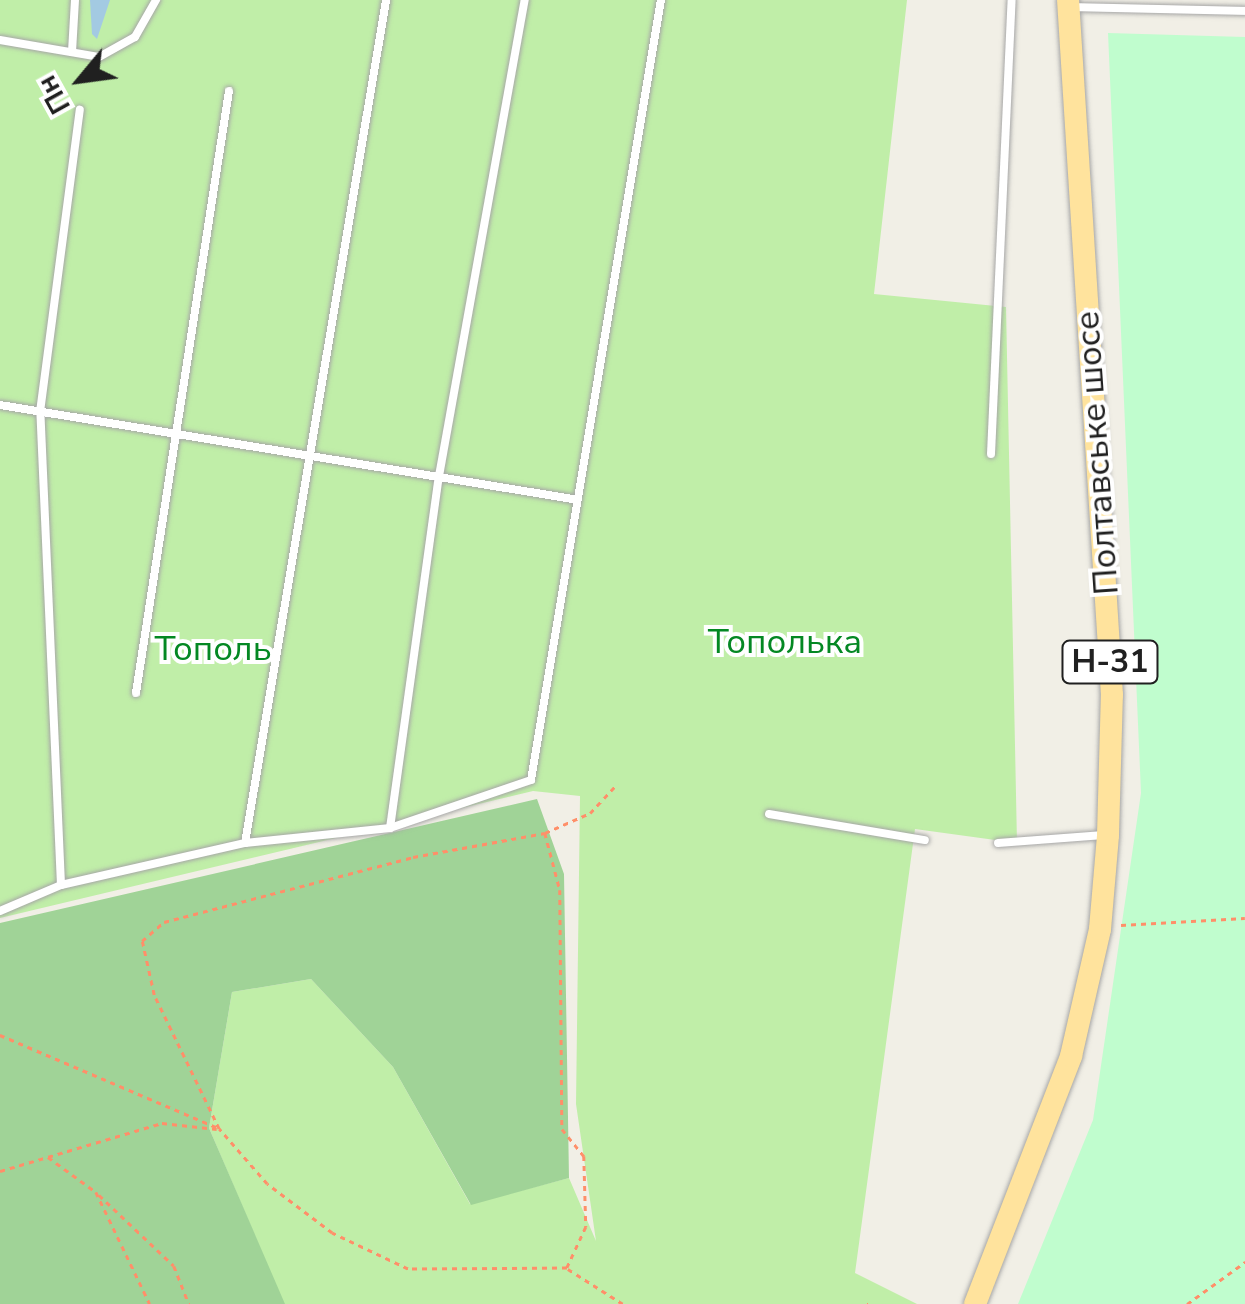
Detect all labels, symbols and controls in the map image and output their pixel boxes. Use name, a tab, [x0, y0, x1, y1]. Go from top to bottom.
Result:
north arrow	[30, 30, 130, 130]
text: Пн	[28, 68, 80, 121]
street label: Полтавське шосе	[1066, 310, 1128, 596]
park label: Тополька	[708, 621, 862, 663]
park label: Тополь	[155, 628, 271, 670]
road number: Н-31	[1060, 635, 1160, 689]

